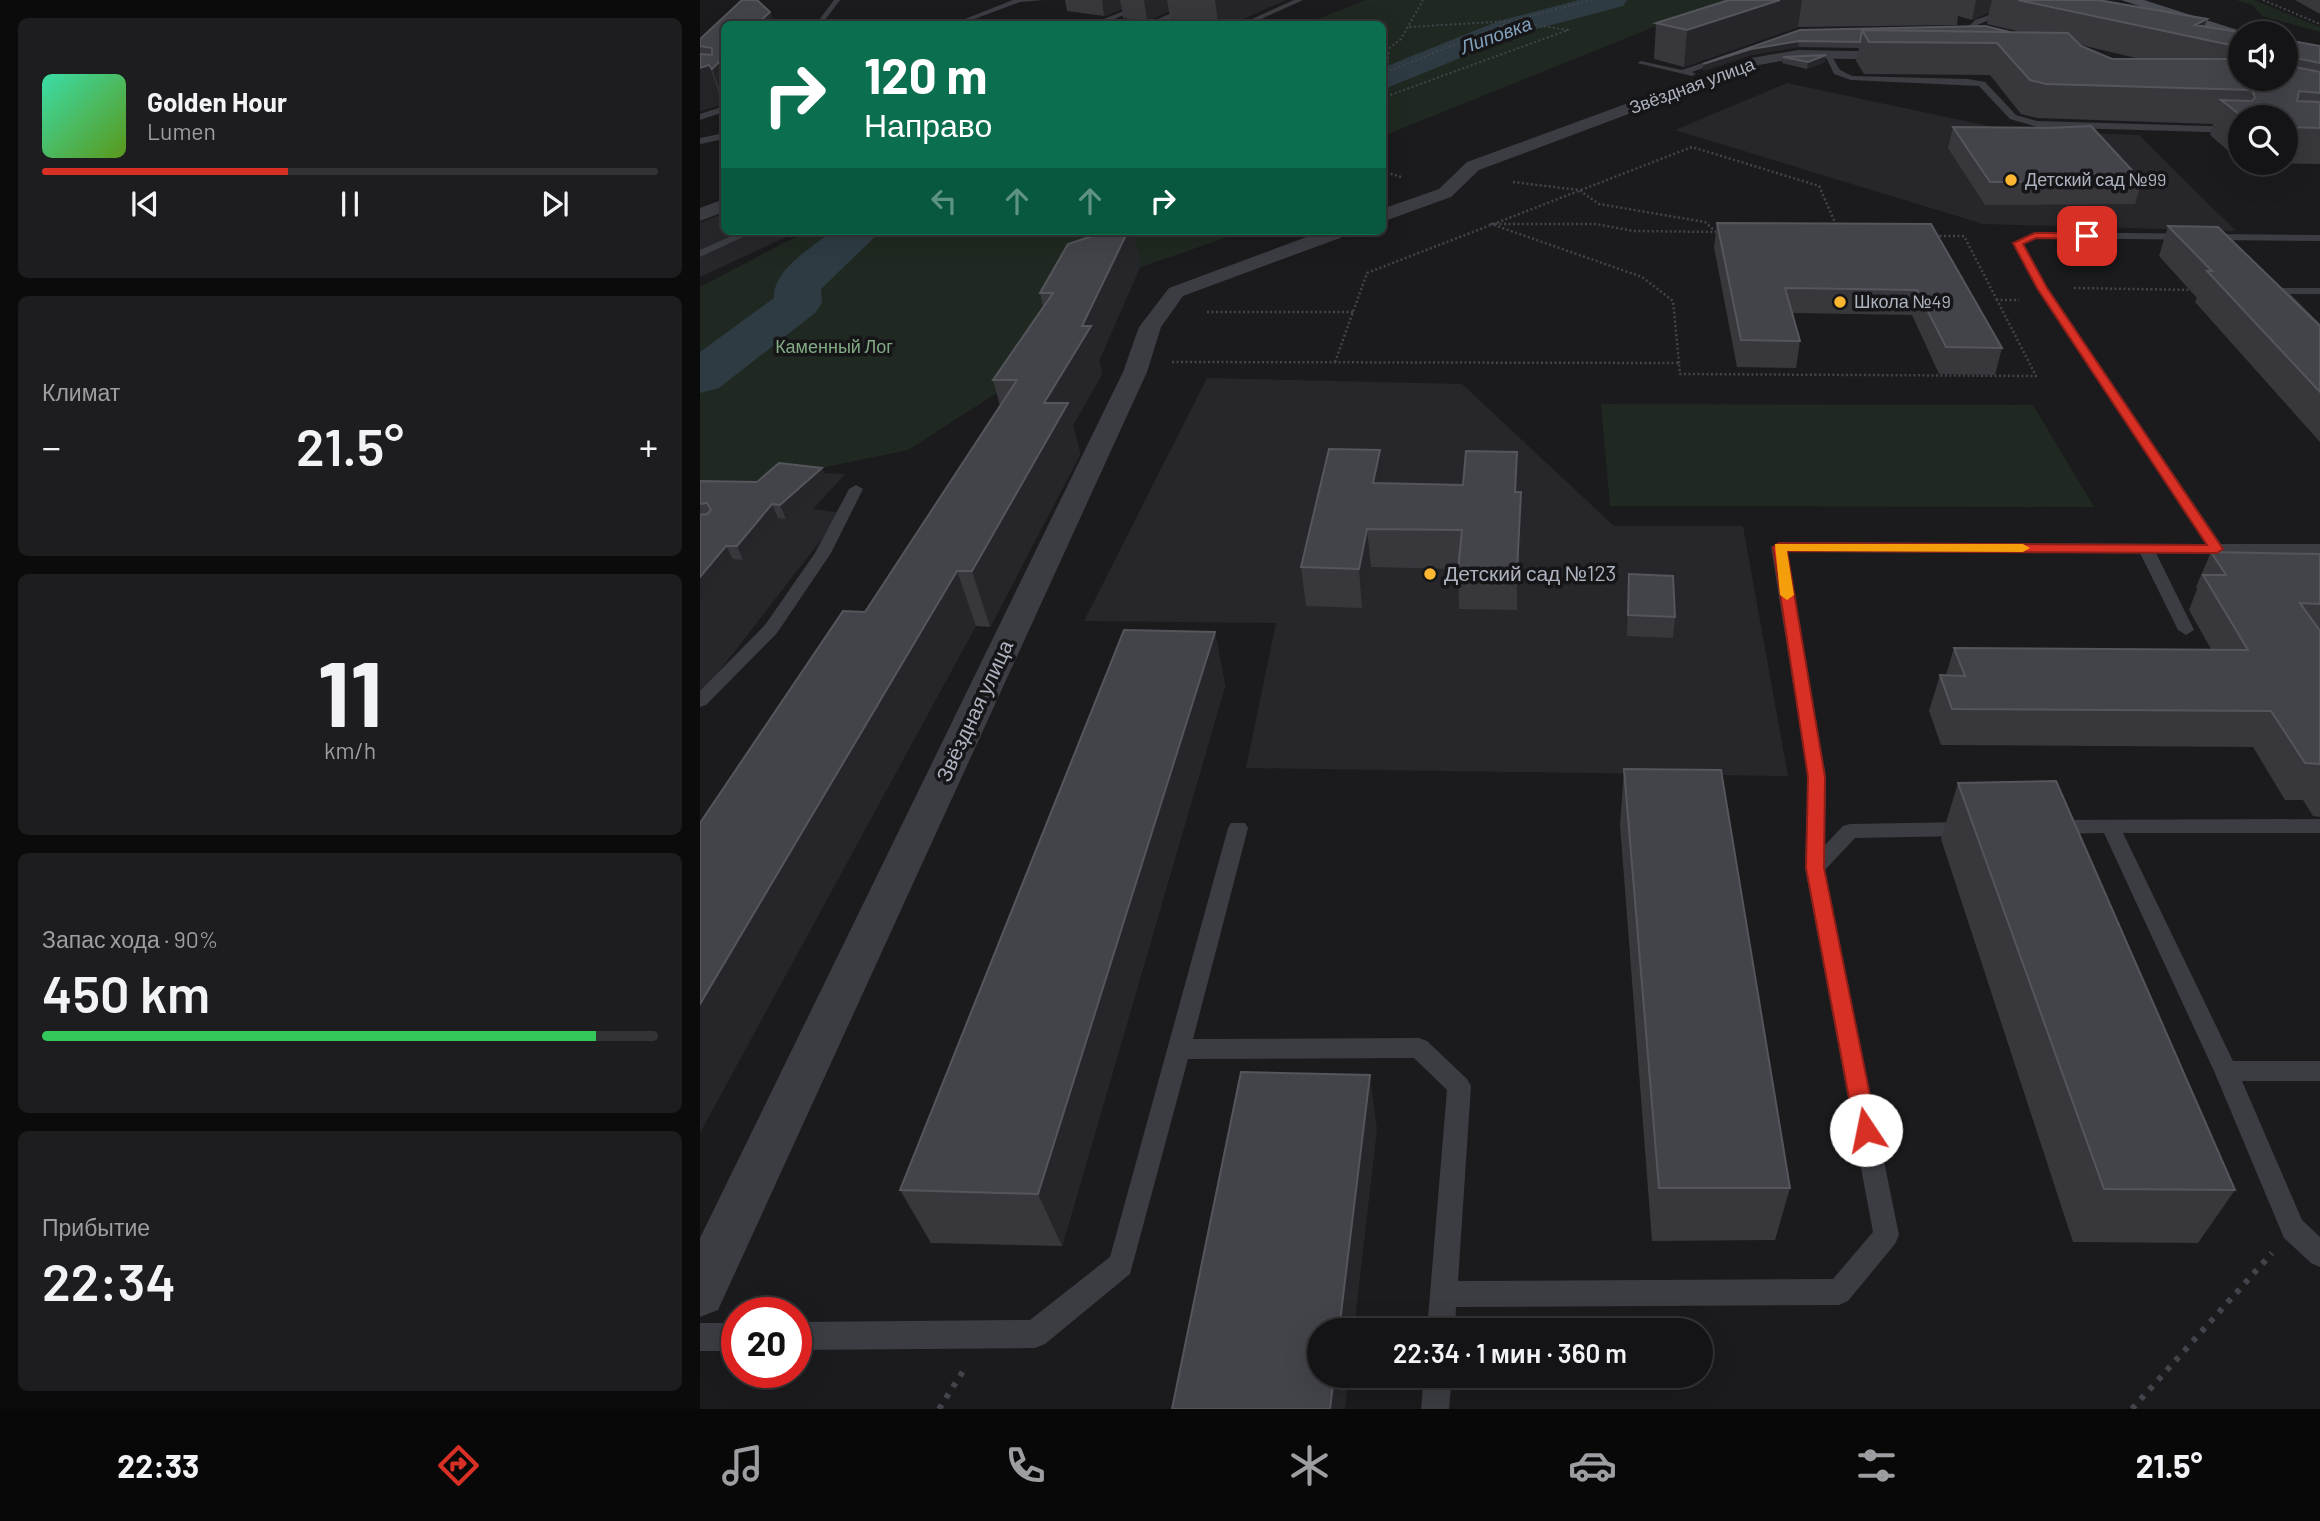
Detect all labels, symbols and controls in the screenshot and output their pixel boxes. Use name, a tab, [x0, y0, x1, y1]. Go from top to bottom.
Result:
water label: Липовка	[1455, 11, 1535, 59]
map controls	[2228, 21, 2298, 175]
button: sound	[2228, 21, 2298, 91]
text: 120 m	[864, 45, 987, 104]
icon: right	[749, 49, 840, 140]
street label: Звёздная улица	[1626, 52, 1758, 118]
text: Golden Hour	[147, 86, 287, 117]
text: Направо	[864, 105, 992, 143]
button: search	[2228, 105, 2298, 175]
text: Lumen	[147, 117, 216, 145]
place label: Детский сад №99	[2025, 168, 2166, 190]
marker: Детский сад №99	[2003, 172, 2019, 188]
icon: left	[925, 182, 963, 220]
icon: ahead	[998, 182, 1036, 220]
icon: ahead	[1071, 182, 1109, 220]
icon: right	[1144, 182, 1182, 220]
icon: previous	[126, 185, 164, 223]
icon: pause	[331, 185, 369, 223]
icon: next	[536, 185, 574, 223]
pin	[2057, 206, 2117, 266]
icon: arrive	[2068, 217, 2106, 255]
place label: Школа №49	[1854, 290, 1951, 312]
marker: Школа №49	[1832, 294, 1848, 310]
park label: Каменный Лог	[775, 335, 893, 357]
text: Климат	[42, 378, 120, 406]
text: 21.5°	[296, 414, 404, 476]
text: −	[42, 423, 61, 469]
text: +	[639, 423, 658, 469]
place label: Детский сад №123	[1444, 560, 1616, 585]
marker: Детский сад №123	[1422, 566, 1438, 582]
street label: Звёздная улица	[930, 635, 1018, 785]
text: 11	[317, 636, 383, 745]
text: km/h	[324, 736, 376, 764]
text: Запас хода · 90%	[42, 925, 218, 953]
text: 450 km	[42, 961, 210, 1023]
position arrow	[1829, 1093, 1903, 1167]
text: Прибытие	[42, 1213, 150, 1241]
text: 22:34	[42, 1249, 176, 1311]
speed limit sign: 20	[721, 1297, 812, 1388]
text: 22:34 · 1 мин · 360 m	[1393, 1337, 1627, 1368]
icon: directions	[434, 1441, 483, 1490]
icon: music	[718, 1441, 767, 1490]
icon: phone	[1001, 1441, 1050, 1490]
icon: climate	[1285, 1441, 1334, 1490]
icon: car	[1568, 1441, 1617, 1490]
icon: filters	[1852, 1441, 1901, 1490]
text: 22:33	[117, 1446, 199, 1484]
text: 21.5°	[2136, 1446, 2203, 1484]

